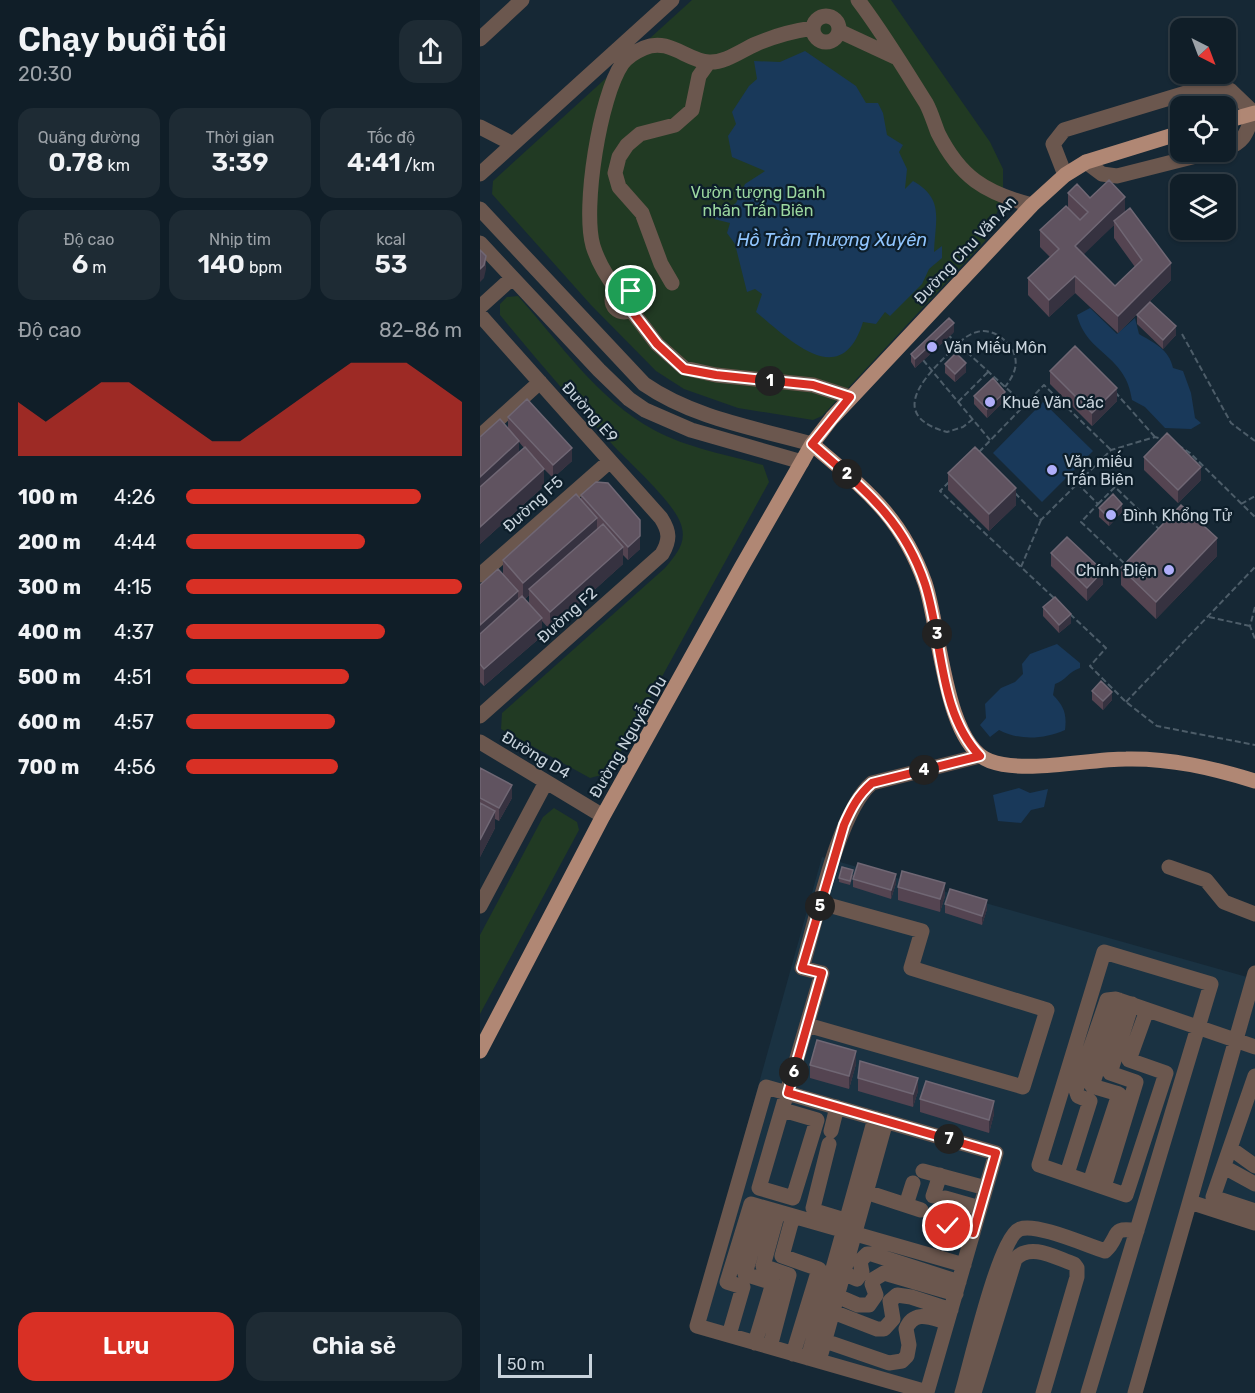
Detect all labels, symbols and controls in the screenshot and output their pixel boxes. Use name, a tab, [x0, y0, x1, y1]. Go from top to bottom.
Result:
north arrow	[1170, 18, 1236, 84]
map controls	[1170, 18, 1236, 240]
text: Chạy buổi tối	[18, 20, 227, 59]
button: share	[399, 20, 462, 83]
text: 20:30	[18, 62, 72, 86]
button: locate	[1170, 96, 1236, 162]
text: Quãng đường	[38, 128, 140, 147]
text: Thời gian	[206, 128, 274, 147]
text: Tốc độ	[367, 128, 415, 147]
text: 0.78	[48, 147, 103, 178]
text: 3:39	[211, 147, 269, 178]
text: 4:41	[347, 147, 401, 178]
text: km	[103, 156, 130, 175]
text: /km	[401, 156, 435, 175]
button: layers	[1170, 174, 1236, 240]
park label: Vườn tượng Danh nhân Trấn Biên	[691, 183, 825, 220]
street label: Đường Chu Văn An	[910, 192, 1020, 308]
water label: Hồ Trần Thượng Xuyên	[737, 228, 927, 251]
text: Độ cao	[64, 230, 114, 249]
text: Nhịp tim	[209, 230, 271, 249]
text: kcal	[376, 230, 406, 249]
text: 6	[72, 249, 88, 280]
text: 140	[198, 249, 245, 280]
text: 53	[374, 249, 408, 280]
text: m	[88, 258, 106, 277]
text: bpm	[245, 258, 282, 277]
pin	[605, 265, 656, 316]
icon: arrive	[614, 274, 647, 307]
text: Độ cao	[18, 318, 82, 342]
text: 82–86 m	[379, 318, 462, 342]
place label: Văn Miếu Môn	[944, 336, 1047, 357]
marker: Văn Miếu Môn	[925, 340, 939, 354]
pin: 1	[755, 366, 785, 396]
text: 1	[766, 371, 774, 390]
street label: Đường E9	[558, 378, 622, 446]
place label: Khuê Văn Các	[1002, 393, 1104, 412]
marker: Khuê Văn Các	[983, 395, 997, 409]
place label: Văn miếu Trấn Biên	[1064, 450, 1134, 489]
pin: 2	[832, 459, 862, 489]
marker: Văn miếu Trấn Biên	[1045, 463, 1059, 477]
text: 2	[842, 464, 852, 483]
street label: Đường F5	[499, 472, 567, 536]
text: 100 m	[18, 485, 78, 509]
text: 4:26	[114, 485, 155, 509]
place label: Đình Khổng Tử	[1123, 506, 1233, 525]
marker: Đình Khổng Tử	[1104, 508, 1118, 522]
text: 200 m	[18, 530, 81, 554]
text: 4:44	[114, 530, 156, 554]
place label: Chính Điện	[1076, 561, 1157, 580]
marker: Chính Điện	[1162, 563, 1176, 577]
text: 300 m	[18, 575, 81, 599]
text: 4:15	[114, 575, 152, 599]
street label: Đường F2	[533, 583, 601, 647]
pin: 3	[922, 619, 952, 649]
text: 400 m	[18, 620, 81, 644]
text: 4:37	[114, 620, 154, 644]
text: 3	[932, 624, 942, 643]
text: 500 m	[18, 665, 81, 689]
text: 4:51	[114, 665, 152, 689]
street label: Đường Nguyễn Du	[584, 672, 671, 801]
text: 600 m	[18, 710, 81, 734]
text: 4:57	[114, 710, 154, 734]
street label: Đường D4	[498, 727, 574, 783]
text: 700 m	[18, 755, 79, 779]
text: 4:56	[114, 755, 155, 779]
pin: 4	[909, 755, 939, 785]
text: 4	[919, 760, 929, 779]
pin: 5	[805, 891, 835, 921]
text: 5	[815, 896, 825, 915]
pin: 6	[779, 1057, 809, 1087]
text: 6	[789, 1062, 799, 1081]
pin: 7	[934, 1124, 964, 1154]
text: 7	[944, 1129, 954, 1148]
pin	[922, 1200, 973, 1251]
icon: check	[931, 1209, 964, 1242]
button: Lưu	[18, 1312, 234, 1381]
button: Chia sẻ	[246, 1312, 462, 1381]
scale bar	[498, 1351, 592, 1378]
text: 50 m	[507, 1355, 545, 1374]

